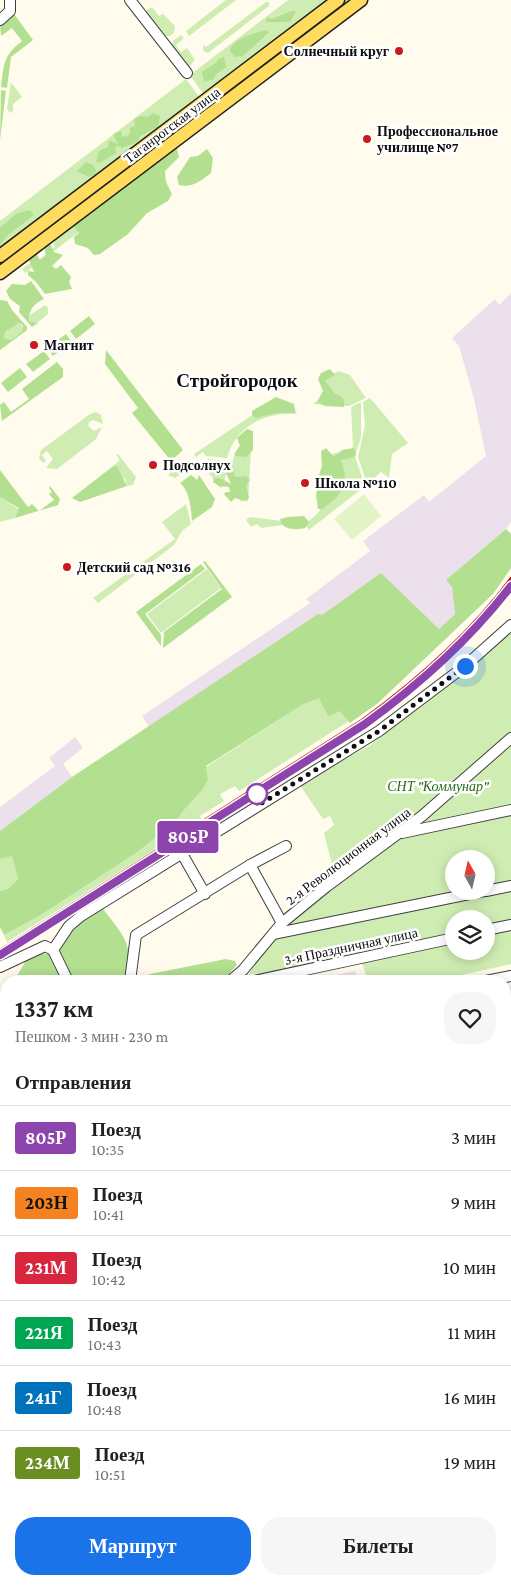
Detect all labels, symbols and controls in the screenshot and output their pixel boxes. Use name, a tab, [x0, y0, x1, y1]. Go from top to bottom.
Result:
place label: Солнечный круг	[284, 43, 389, 59]
marker: Солнечный круг	[393, 45, 405, 57]
street label: Таганрогская улица	[121, 83, 224, 166]
place label: Профессиональное училище №7	[377, 123, 498, 155]
marker: Профессиональное училище №7	[361, 133, 373, 145]
place label: Магнит	[44, 337, 94, 353]
marker: Магнит	[28, 339, 40, 351]
district label: Стройгородок	[176, 370, 298, 391]
place label: Подсолнух	[163, 457, 231, 473]
marker: Подсолнух	[147, 459, 159, 471]
place label: Школа №110	[315, 475, 397, 491]
marker: Школа №110	[299, 477, 311, 489]
place label: Детский сад №316	[77, 559, 191, 575]
marker: Детский сад №316	[61, 561, 73, 573]
your location	[453, 654, 478, 679]
park label: СНТ "Коммунар"	[387, 778, 490, 794]
unlabelled marker	[246, 783, 268, 805]
street label: 2-я Революционная улица	[282, 803, 414, 908]
line badge: 805Р	[153, 821, 223, 853]
text: 805Р	[167, 827, 209, 847]
north arrow	[445, 850, 495, 900]
map controls	[445, 850, 495, 960]
button: layers	[445, 910, 495, 960]
street label: 3-я Праздничная улица	[283, 924, 420, 968]
button: heart	[444, 992, 496, 1044]
text: 1337 км	[15, 995, 93, 1022]
text: Пешком · 3 мин · 230 m	[15, 1028, 168, 1045]
text: Отправления	[15, 1072, 131, 1093]
text: Поезд	[91, 1119, 141, 1140]
text: 3 мин	[451, 1127, 496, 1148]
text: 805Р	[25, 1128, 66, 1148]
text: 10:35	[91, 1141, 124, 1158]
text: Поезд	[93, 1184, 142, 1205]
text: 9 мин	[450, 1192, 496, 1213]
text: 203Н	[25, 1193, 68, 1213]
text: 10:41	[93, 1206, 124, 1223]
text: Поезд	[92, 1249, 141, 1270]
text: 10 мин	[443, 1257, 496, 1278]
text: 231М	[25, 1258, 67, 1278]
text: 10:42	[92, 1271, 125, 1288]
text: Поезд	[88, 1314, 137, 1335]
text: 11 мин	[447, 1322, 496, 1343]
text: 221Я	[25, 1323, 63, 1343]
text: 10:43	[88, 1336, 121, 1353]
text: Поезд	[87, 1379, 137, 1400]
text: 16 мин	[444, 1387, 496, 1408]
text: 241Г	[25, 1388, 62, 1408]
text: 10:48	[87, 1401, 122, 1418]
text: Поезд	[95, 1444, 144, 1465]
text: 19 мин	[444, 1452, 496, 1473]
text: 234М	[25, 1453, 70, 1473]
text: 10:51	[95, 1466, 125, 1483]
button: Маршрут	[15, 1517, 251, 1575]
button: Билеты	[261, 1517, 496, 1575]

